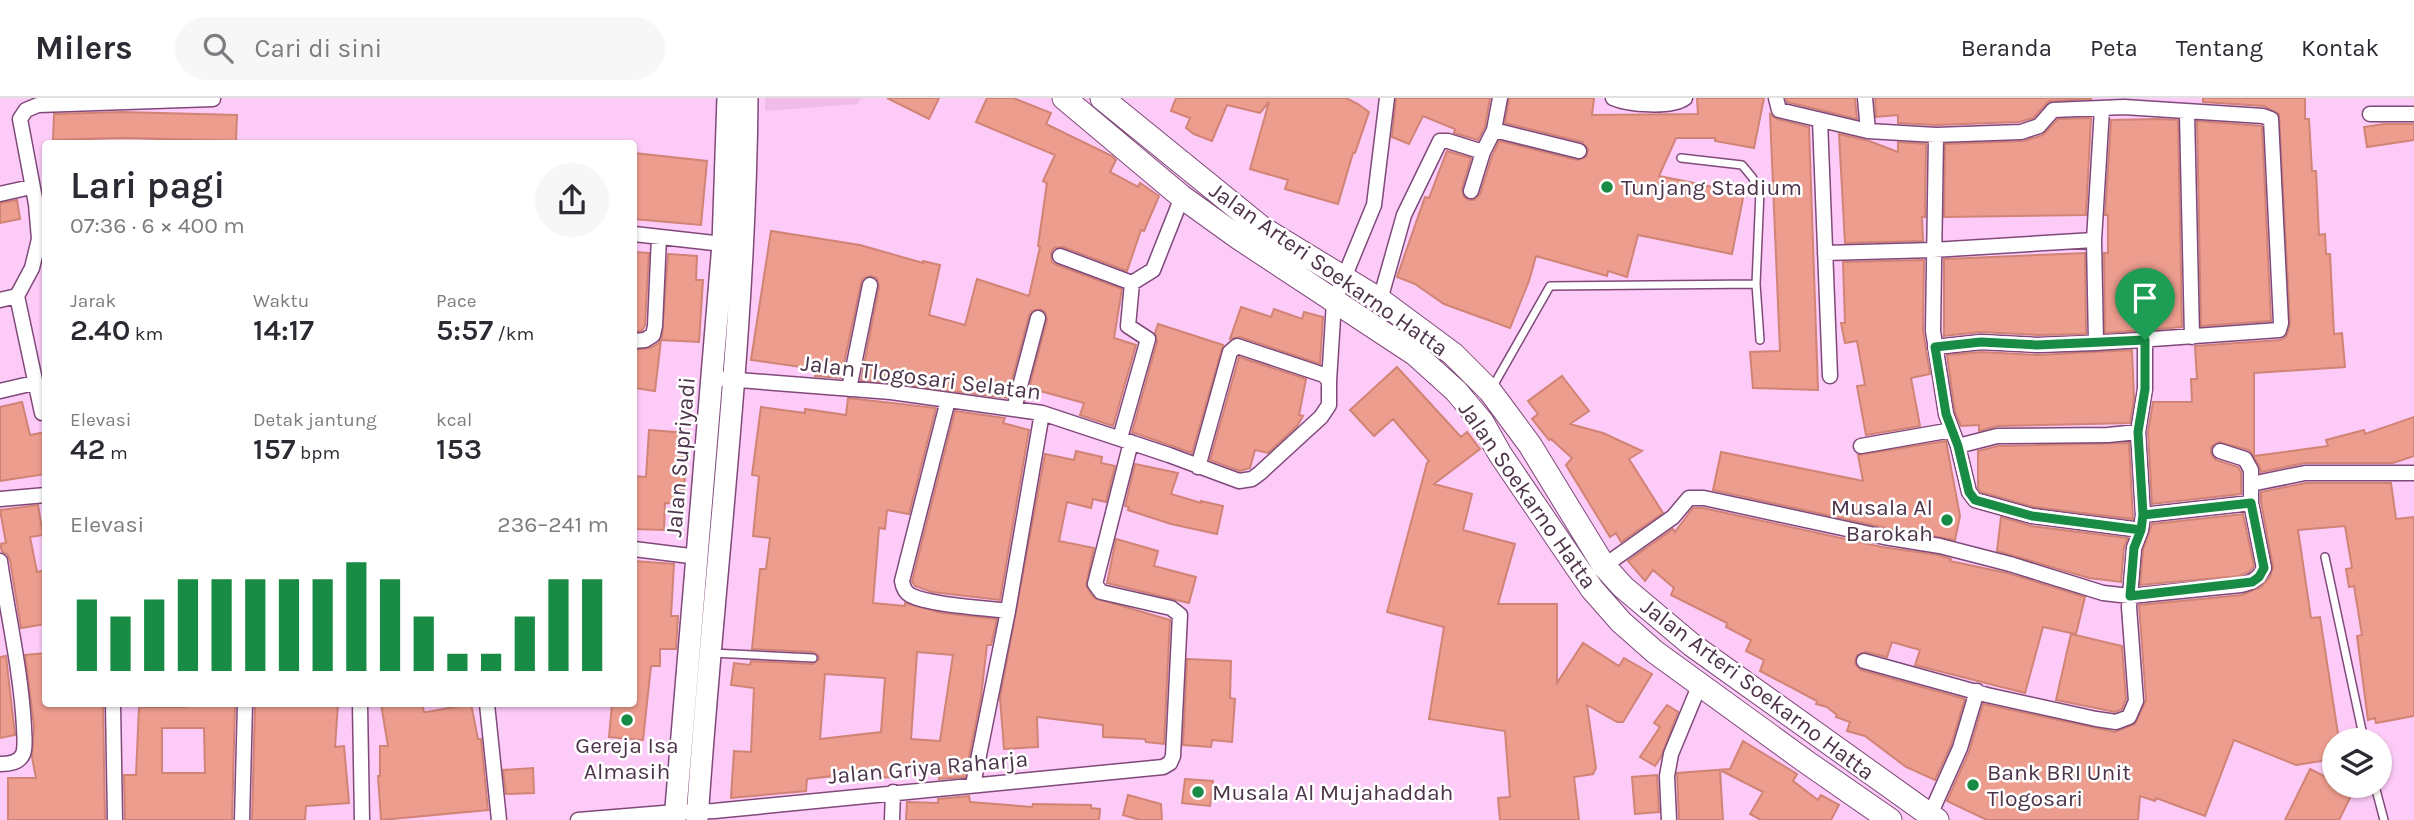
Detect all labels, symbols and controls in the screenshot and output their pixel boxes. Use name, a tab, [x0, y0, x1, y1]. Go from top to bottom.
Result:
search box	[175, 17, 665, 80]
text: Milers	[35, 29, 133, 67]
icon: search	[199, 29, 237, 67]
text: Cari di sini	[255, 33, 382, 64]
text: Beranda	[1961, 34, 2052, 62]
text: Peta	[2090, 34, 2138, 62]
text: Tentang	[2176, 34, 2263, 62]
text: Kontak	[2301, 34, 2379, 62]
text: Lari pagi	[70, 163, 225, 208]
button: share	[535, 163, 609, 237]
place label: Tunjang Stadium	[1621, 174, 1802, 201]
street label: Jalan Arteri Soekarno Hatta	[1204, 177, 1453, 362]
marker: Tunjang Stadium	[1599, 179, 1615, 195]
text: 07:36 · 6 × 400 m	[70, 212, 245, 239]
pin	[2115, 268, 2175, 340]
icon: arrive	[2126, 279, 2164, 317]
text: Jarak	[70, 290, 116, 312]
text: Waktu	[253, 290, 309, 312]
text: Pace	[436, 290, 477, 312]
text: 2.40	[70, 312, 130, 348]
text: 14:17	[253, 312, 314, 348]
text: 5:57	[436, 312, 493, 348]
text: km	[130, 323, 163, 345]
text: /km	[493, 323, 534, 345]
street label: Jalan Tlogosari Selatan	[799, 349, 1043, 406]
street label: Jalan Supriyadi	[660, 376, 701, 538]
street label: Jalan Soekarno Hatta	[1453, 396, 1602, 594]
text: Elevasi	[70, 409, 131, 431]
text: Detak jantung	[253, 409, 377, 431]
text: kcal	[436, 409, 472, 431]
text: 42	[70, 431, 106, 467]
text: 157	[253, 431, 296, 467]
text: 153	[436, 431, 482, 467]
text: m	[106, 442, 128, 464]
text: bpm	[296, 442, 340, 464]
place label: Musala Al Barokah	[1831, 494, 1933, 547]
text: Elevasi	[70, 511, 144, 538]
text: 236–241 m	[497, 511, 609, 538]
marker: Musala Al Barokah	[1939, 512, 1955, 528]
street label: Jalan Arteri Soekarno Hatta	[1636, 593, 1880, 786]
marker: Gereja Isa Almasih	[619, 712, 635, 728]
map controls	[2322, 728, 2392, 798]
button: layers	[2322, 728, 2392, 798]
place label: Gereja Isa Almasih	[575, 732, 679, 785]
street label: Jalan Griya Raharja	[827, 745, 1029, 790]
place label: Bank BRI Unit Tlogosari	[1987, 759, 2131, 812]
marker: Bank BRI Unit Tlogosari	[1965, 777, 1981, 793]
place label: Musala Al Mujahaddah	[1212, 779, 1453, 806]
marker: Musala Al Mujahaddah	[1190, 784, 1206, 800]

